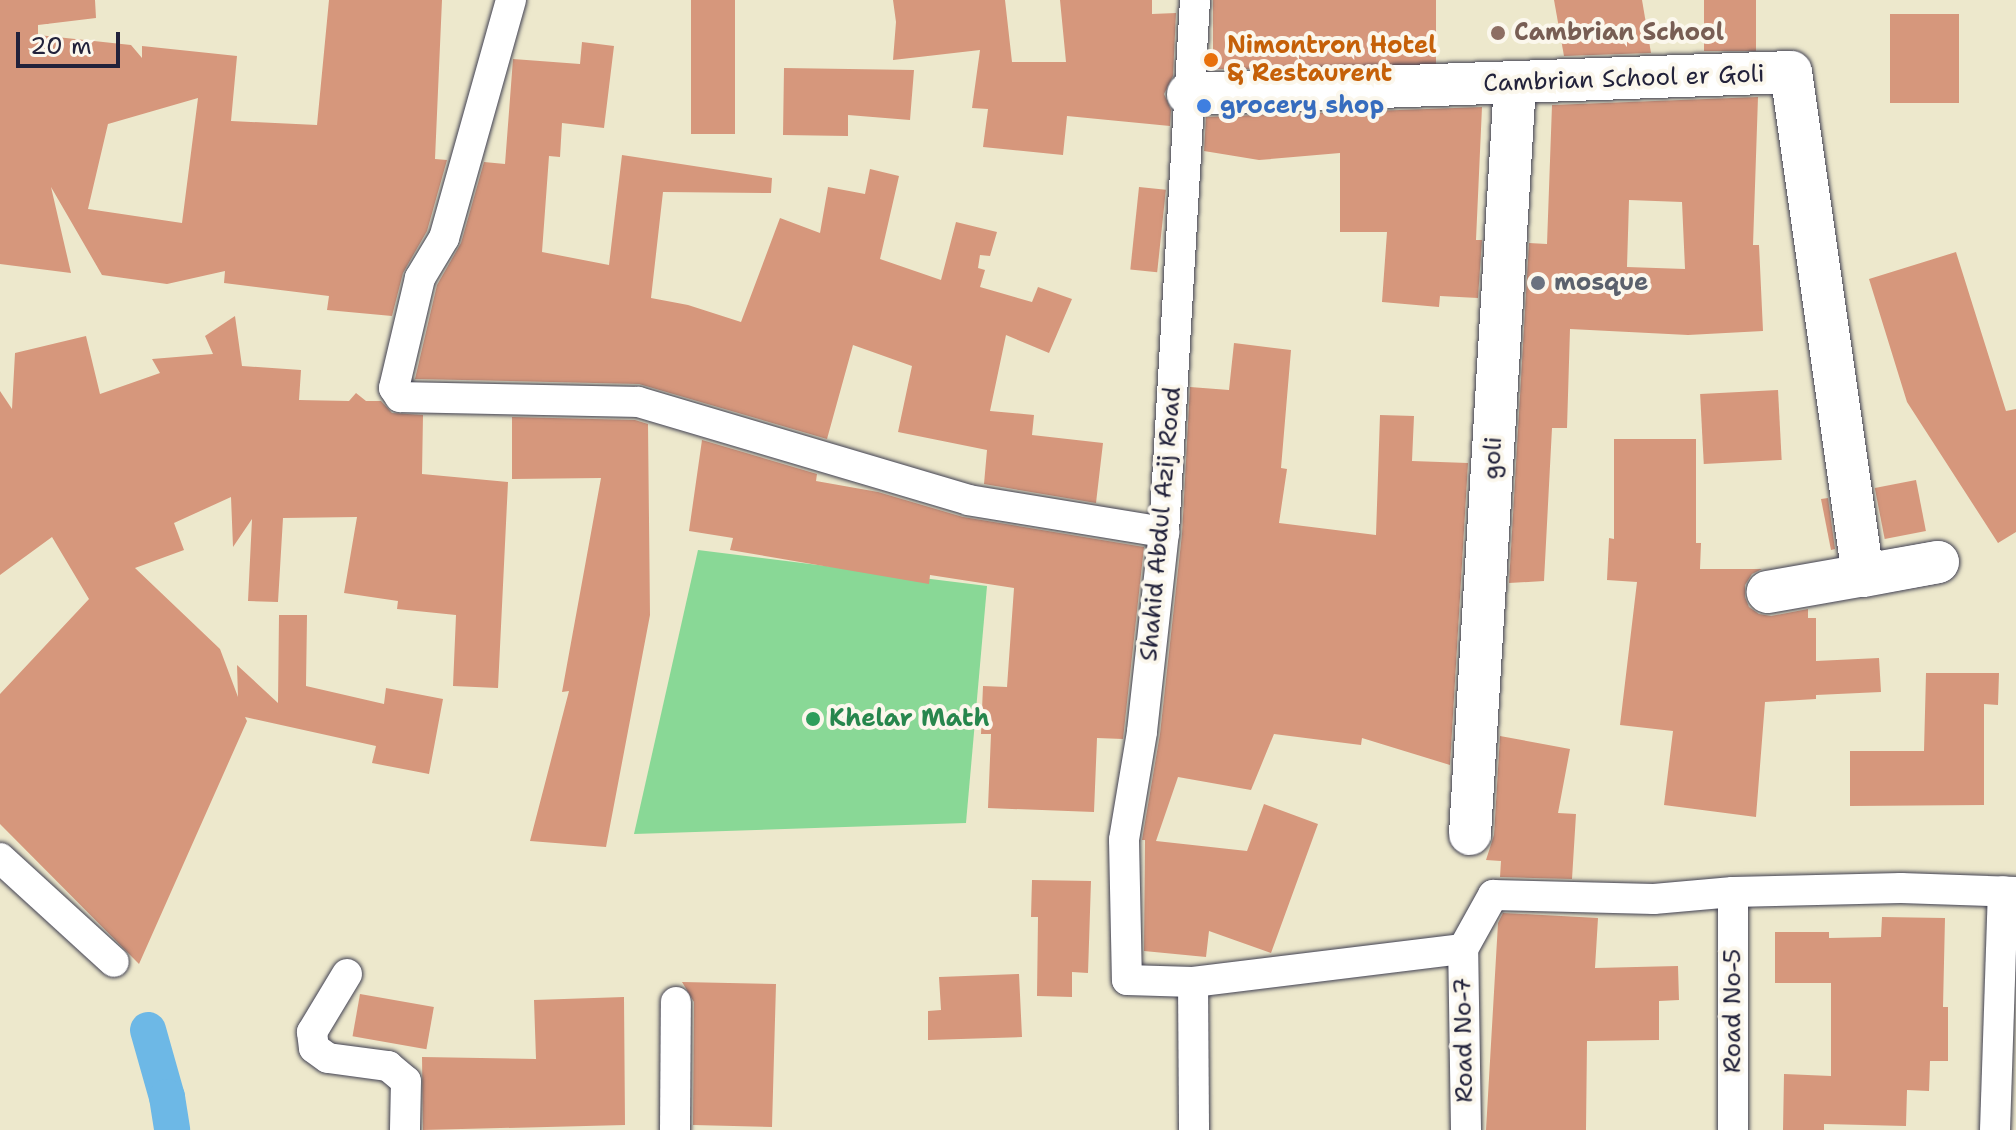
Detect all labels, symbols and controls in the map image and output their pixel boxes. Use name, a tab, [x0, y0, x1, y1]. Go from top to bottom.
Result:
scale bar	[20, 16, 124, 66]
place label: Cambrian School	[1514, 19, 1724, 47]
marker: Cambrian School	[1489, 24, 1507, 42]
text: 20 m	[30, 30, 92, 62]
place label: Nimontron Hotel & Restaurent	[1227, 32, 1436, 88]
marker: Nimontron Hotel & Restaurent	[1202, 51, 1220, 69]
street label: Cambrian School er Goli	[1483, 60, 1765, 98]
place label: grocery shop	[1220, 92, 1384, 120]
marker: grocery shop	[1195, 97, 1213, 115]
place label: mosque	[1554, 269, 1649, 297]
marker: mosque	[1529, 274, 1547, 292]
street label: Shahid Abdul Azij Road	[1135, 386, 1187, 662]
street label: goli	[1477, 436, 1509, 480]
place label: Khelar Math	[829, 705, 990, 733]
marker: Khelar Math	[804, 710, 822, 728]
street label: Road No-5	[1719, 949, 1747, 1073]
street label: Road No-7	[1449, 977, 1479, 1103]

